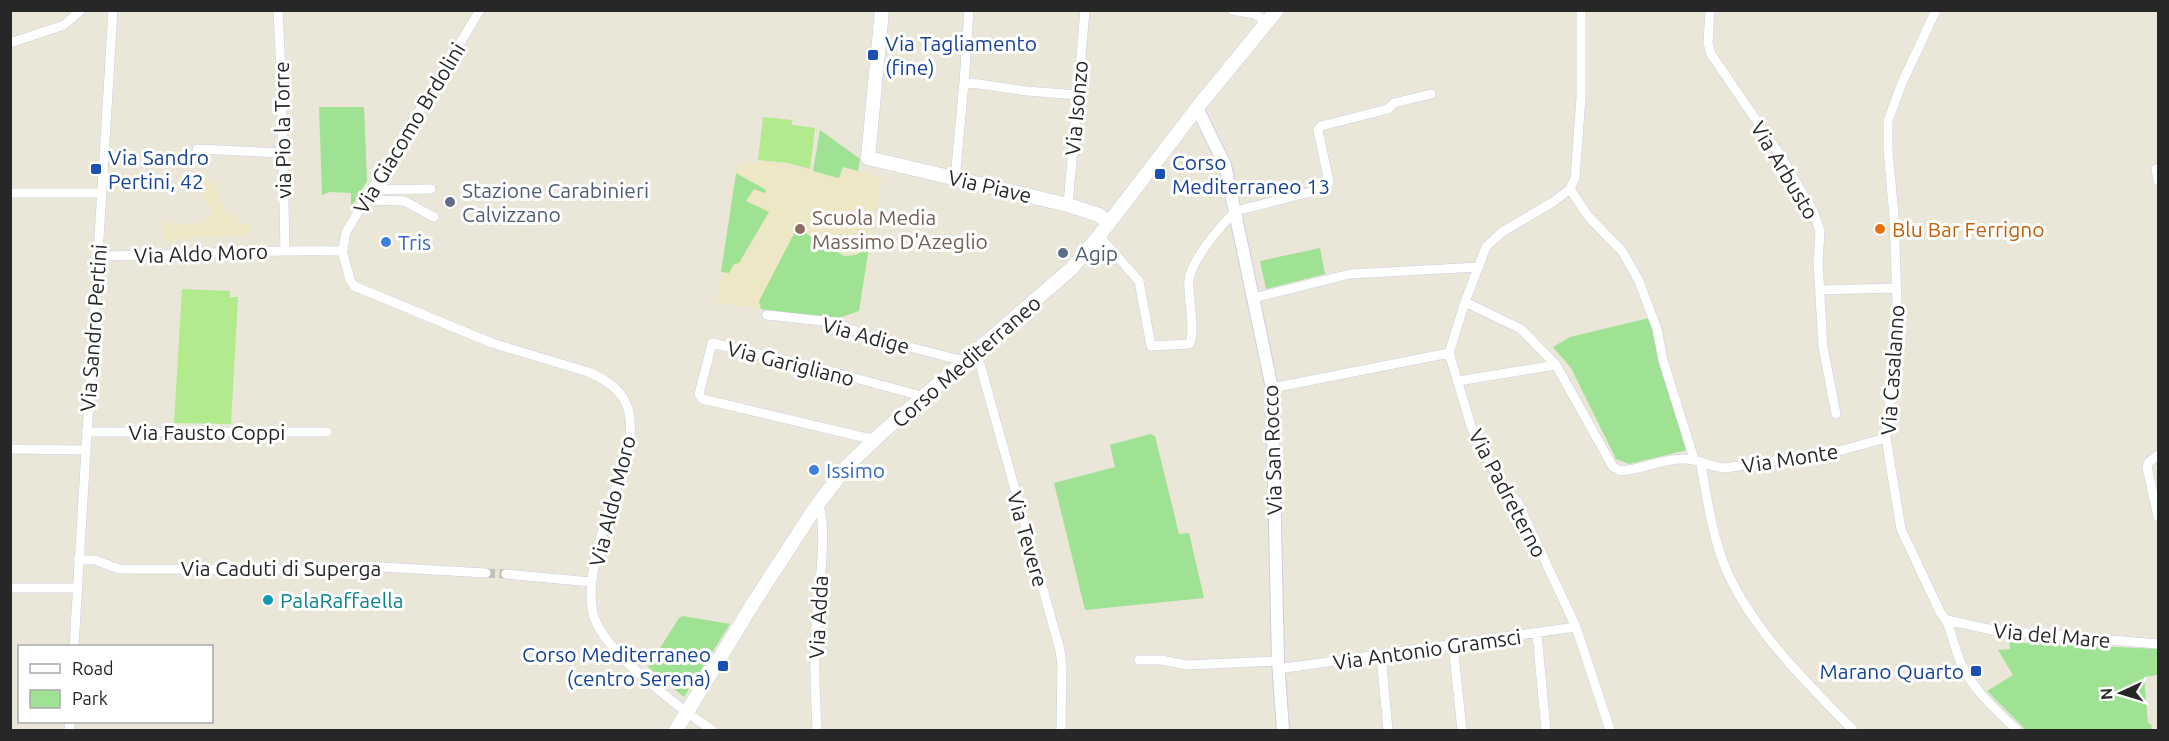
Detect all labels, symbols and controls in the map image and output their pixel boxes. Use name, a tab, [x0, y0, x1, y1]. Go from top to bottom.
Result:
place label: Via Tagliamento (fine)	[885, 31, 1037, 79]
street label: Via Giacomo Brdolini	[348, 38, 470, 218]
marker: Via Tagliamento (fine)	[866, 48, 880, 62]
street label: Via Isonzo	[1060, 60, 1092, 156]
street label: via Pio la Torre	[269, 61, 295, 199]
street label: Via Arbusto	[1746, 117, 1824, 223]
place label: Via Sandro Pertini, 42	[108, 145, 209, 193]
place label: Corso Mediterraneo 13	[1172, 150, 1330, 198]
marker: Via Sandro Pertini, 42	[89, 162, 103, 176]
street label: Via Piave	[946, 165, 1034, 207]
marker: Corso Mediterraneo 13	[1153, 167, 1167, 181]
place label: Stazione Carabinieri Calvizzano	[462, 178, 649, 226]
marker: Stazione Carabinieri Calvizzano	[443, 195, 457, 209]
place label: Scuola Media Massimo D'Azeglio	[812, 205, 988, 253]
place label: Blu Bar Ferrigno	[1892, 217, 2045, 241]
marker: Scuola Media Massimo D'Azeglio	[793, 222, 807, 236]
marker: Blu Bar Ferrigno	[1873, 222, 1887, 236]
place label: Tris	[398, 230, 431, 254]
marker: Tris	[379, 235, 393, 249]
street label: Via Aldo Moro	[134, 239, 268, 267]
place label: Agip	[1075, 241, 1118, 265]
street label: Via Sandro Pertini	[75, 243, 111, 413]
marker: Agip	[1056, 246, 1070, 260]
street label: Corso Mediterraneo	[887, 290, 1045, 432]
street label: Via Casalanno	[1875, 304, 1909, 436]
street label: Via Adige	[820, 312, 912, 358]
street label: Via Garigliano	[725, 336, 857, 390]
street label: Via San Rocco	[1258, 384, 1286, 516]
street label: Via Fausto Coppi	[129, 420, 285, 444]
street label: Via Padreterno	[1464, 425, 1552, 561]
street label: Via Aldo Moro	[584, 433, 640, 569]
street label: Via Monte	[1740, 439, 1840, 477]
place label: Issimo	[826, 458, 885, 482]
marker: Issimo	[807, 463, 821, 477]
street label: Via Tevere	[1003, 488, 1053, 590]
street label: Via Caduti di Superga	[181, 556, 381, 580]
street label: Via Adda	[804, 575, 832, 659]
place label: PalaRaffaella	[280, 588, 404, 612]
marker: PalaRaffaella	[261, 593, 275, 607]
street label: Via del Mare	[1992, 618, 2112, 652]
street label: Via Antonio Gramsci	[1331, 624, 1523, 674]
place label: Corso Mediterraneo (centro Serena)	[522, 642, 711, 690]
legend	[18, 645, 213, 723]
text: Road	[72, 658, 114, 678]
marker: Corso Mediterraneo (centro Serena)	[716, 659, 730, 673]
place label: Marano Quarto	[1820, 659, 1964, 683]
north arrow	[2091, 663, 2151, 723]
marker: Marano Quarto	[1969, 664, 1983, 678]
text: N	[2097, 687, 2115, 701]
text: Park	[72, 688, 108, 708]

